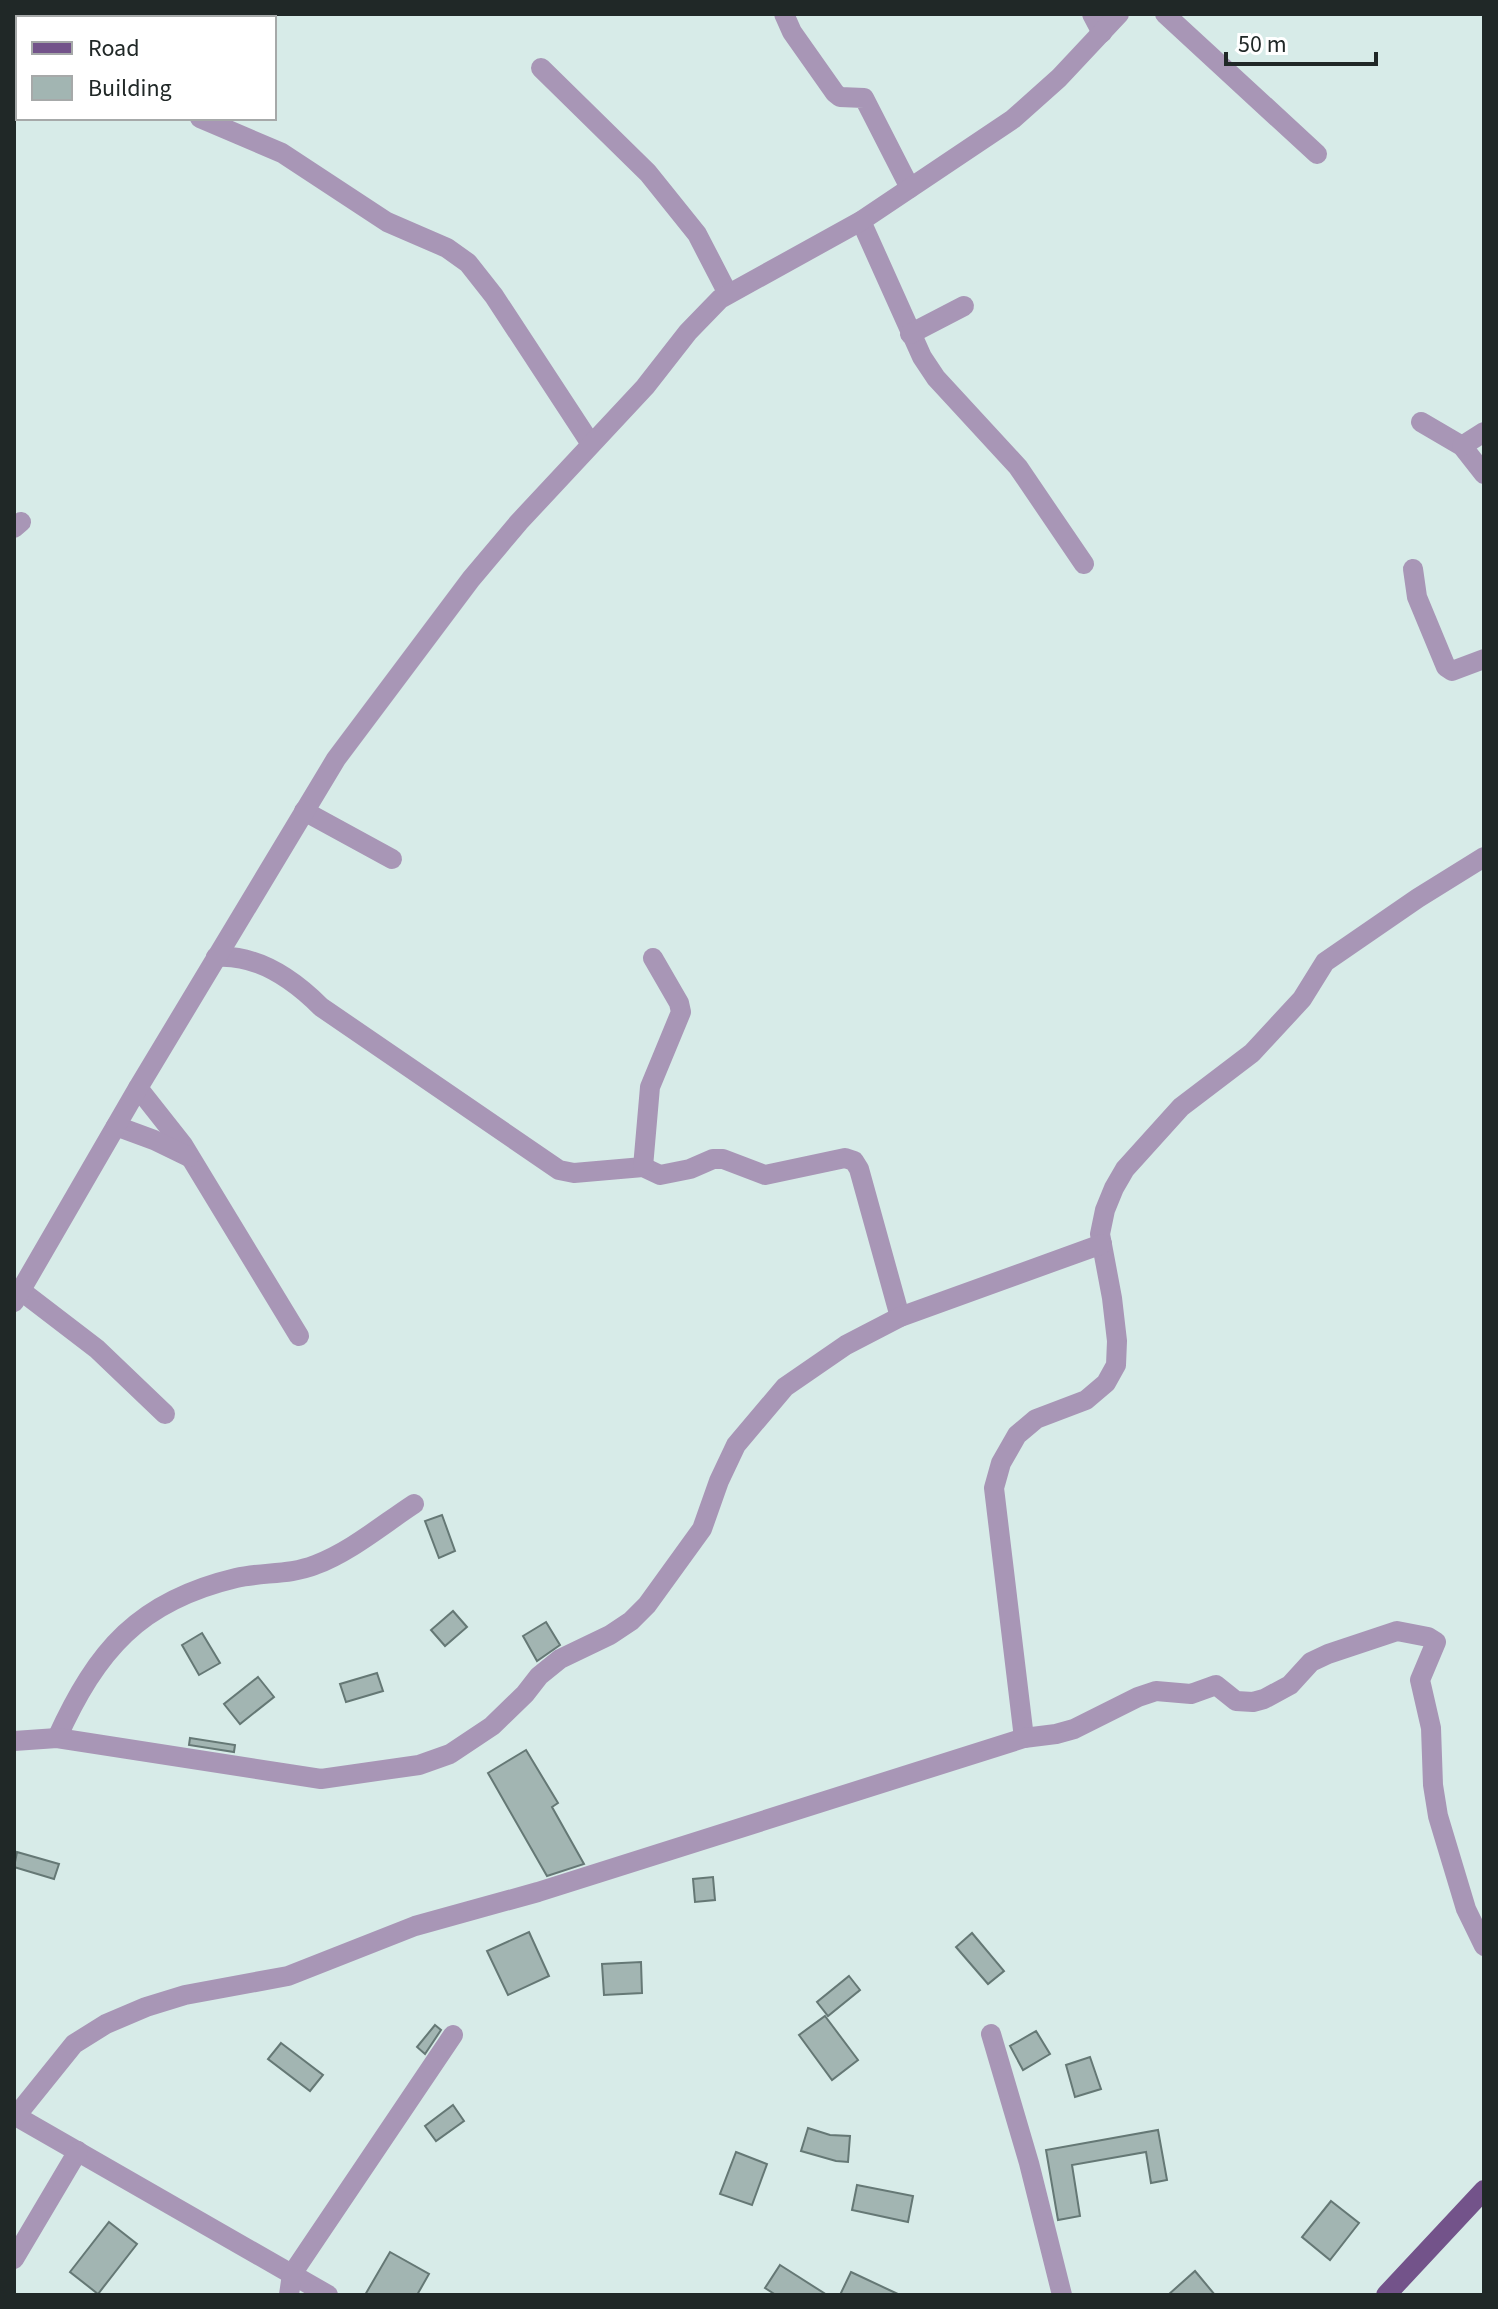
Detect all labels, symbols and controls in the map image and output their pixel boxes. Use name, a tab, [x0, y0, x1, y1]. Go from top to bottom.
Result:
legend	[16, 16, 276, 120]
scale bar	[1226, 16, 1376, 66]
text: 50 m	[1238, 27, 1287, 62]
text: Road	[88, 31, 140, 66]
text: Building	[88, 71, 172, 106]

